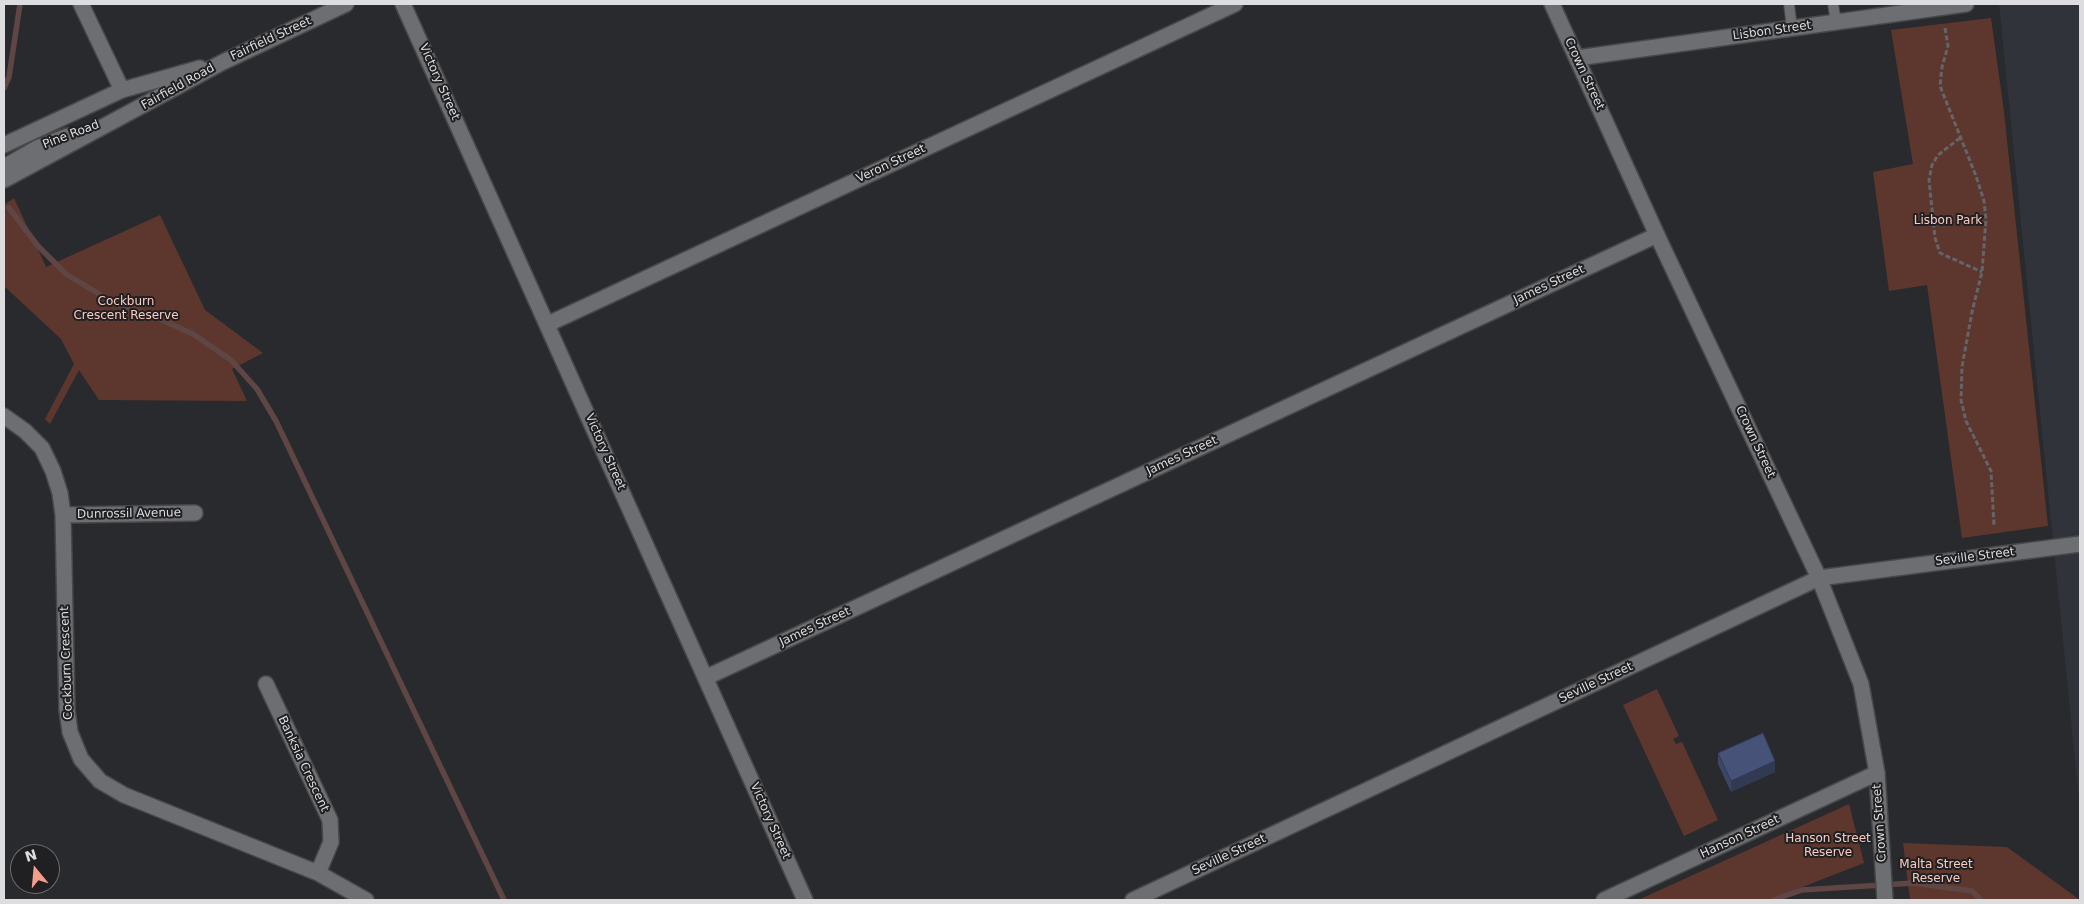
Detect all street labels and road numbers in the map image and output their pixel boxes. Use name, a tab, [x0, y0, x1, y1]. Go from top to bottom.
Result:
street label: Fairfield Street	[228, 14, 314, 64]
street label: Lisbon Street	[1732, 18, 1812, 44]
street label: Crown Street	[1561, 36, 1607, 112]
street label: Victory Street	[416, 42, 462, 122]
street label: Fairfield Road	[139, 61, 217, 113]
street label: Pine Road	[41, 118, 101, 152]
street label: Veron Street	[854, 142, 928, 186]
street label: James Street	[1511, 262, 1587, 308]
street label: Crown Street	[1732, 404, 1778, 480]
street label: Victory Street	[582, 412, 628, 492]
street label: James Street	[1144, 433, 1220, 479]
street label: Dunrossil Avenue	[77, 506, 181, 522]
street label: Seville Street	[1935, 545, 2015, 569]
street label: James Street	[777, 604, 853, 650]
street label: Cockburn Crescent	[58, 606, 76, 720]
street label: Seville Street	[1557, 660, 1635, 706]
street label: Banksia Crescent	[275, 714, 331, 814]
street label: Victory Street	[747, 781, 793, 861]
street label: Crown Street	[1870, 784, 1890, 862]
street label: Hanson Street	[1698, 812, 1782, 862]
street label: Seville Street	[1190, 832, 1268, 878]

